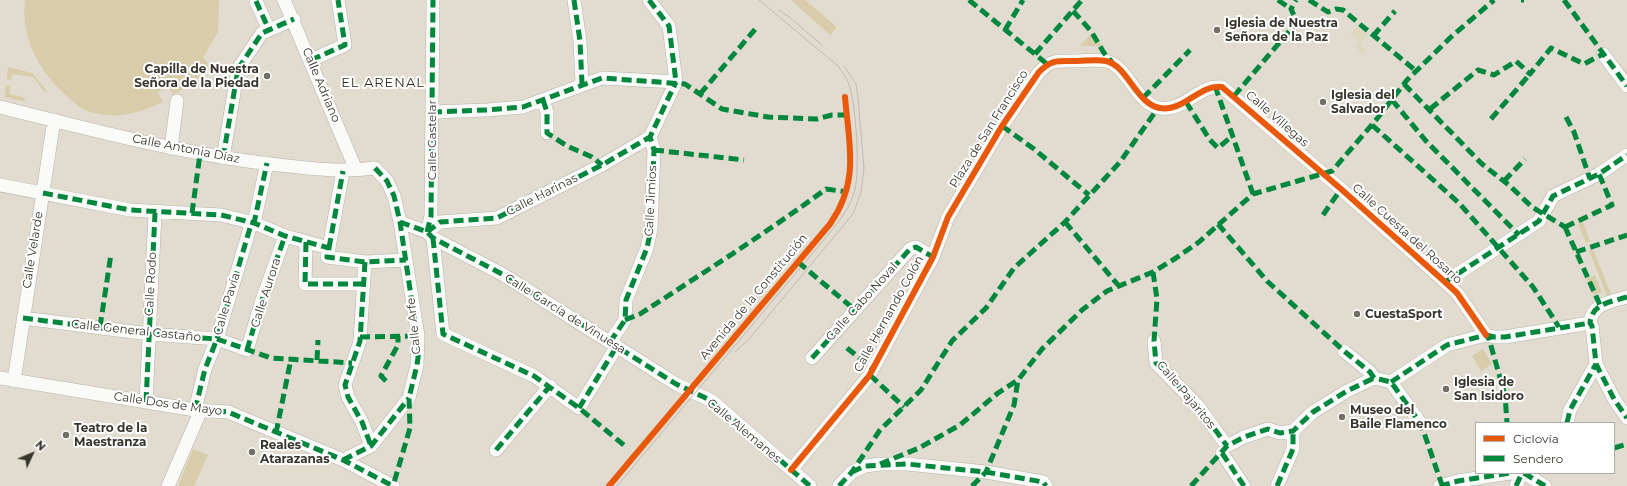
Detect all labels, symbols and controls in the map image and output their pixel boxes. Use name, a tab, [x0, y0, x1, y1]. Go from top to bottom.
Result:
place label: Iglesia de Nuestra Señora de la Paz	[1225, 16, 1338, 44]
marker: Iglesia de Nuestra Señora de la Paz	[1212, 25, 1222, 35]
street label: Calle Adriano	[299, 46, 343, 124]
place label: Capilla de Nuestra Señora de la Piedad	[134, 62, 259, 90]
street label: Plaza de San Francisco	[947, 67, 1031, 191]
marker: Capilla de Nuestra Señora de la Piedad	[262, 71, 272, 81]
district label: EL ARENAL	[341, 75, 425, 91]
street label: Calle Villegas	[1243, 88, 1311, 150]
place label: Iglesia del Salvador	[1331, 88, 1395, 116]
marker: Iglesia del Salvador	[1318, 97, 1328, 107]
street label: Calle Castelar	[425, 100, 439, 180]
street label: Calle Antonia Díaz	[131, 132, 241, 166]
street label: Calle Jimios	[642, 165, 660, 237]
street label: Calle Harinas	[504, 171, 580, 219]
street label: Calle Cuesta del Rosario	[1349, 181, 1465, 287]
street label: Calle Velarde	[20, 211, 46, 289]
street label: Avenida de la Constitución	[697, 231, 811, 363]
street label: Calle Rodo	[142, 252, 160, 316]
street label: Calle Hernando Colón	[851, 253, 927, 375]
street label: Calle Aurora	[248, 256, 284, 330]
street label: Calle Cabo Noval	[823, 260, 901, 344]
street label: Calle Pavía	[211, 271, 243, 337]
street label: Calle García de Vinuesa	[502, 271, 628, 357]
street label: Calle Arfe	[404, 297, 424, 355]
place label: CuestaSport	[1365, 307, 1442, 321]
marker: CuestaSport	[1352, 309, 1362, 319]
street label: Calle General Castaño	[70, 317, 202, 345]
street label: Calle Pajaritos	[1153, 358, 1219, 432]
place label: Iglesia de San Isidoro	[1454, 375, 1524, 403]
marker: Iglesia de San Isidoro	[1441, 384, 1451, 394]
street label: Calle Dos de Mayo	[113, 389, 223, 419]
street label: Calle Alemanes	[704, 396, 784, 466]
place label: Museo del Baile Flamenco	[1350, 403, 1447, 431]
marker: Museo del Baile Flamenco	[1337, 412, 1347, 422]
place label: Teatro de la Maestranza	[74, 421, 147, 449]
legend	[1475, 422, 1615, 474]
marker: Teatro de la Maestranza	[61, 430, 71, 440]
text: Ciclovía	[1513, 431, 1559, 446]
north arrow	[12, 434, 52, 474]
text: N	[33, 438, 49, 454]
place label: Reales Atarazanas	[260, 438, 330, 466]
marker: Reales Atarazanas	[247, 447, 257, 457]
text: Sendero	[1513, 451, 1563, 466]

